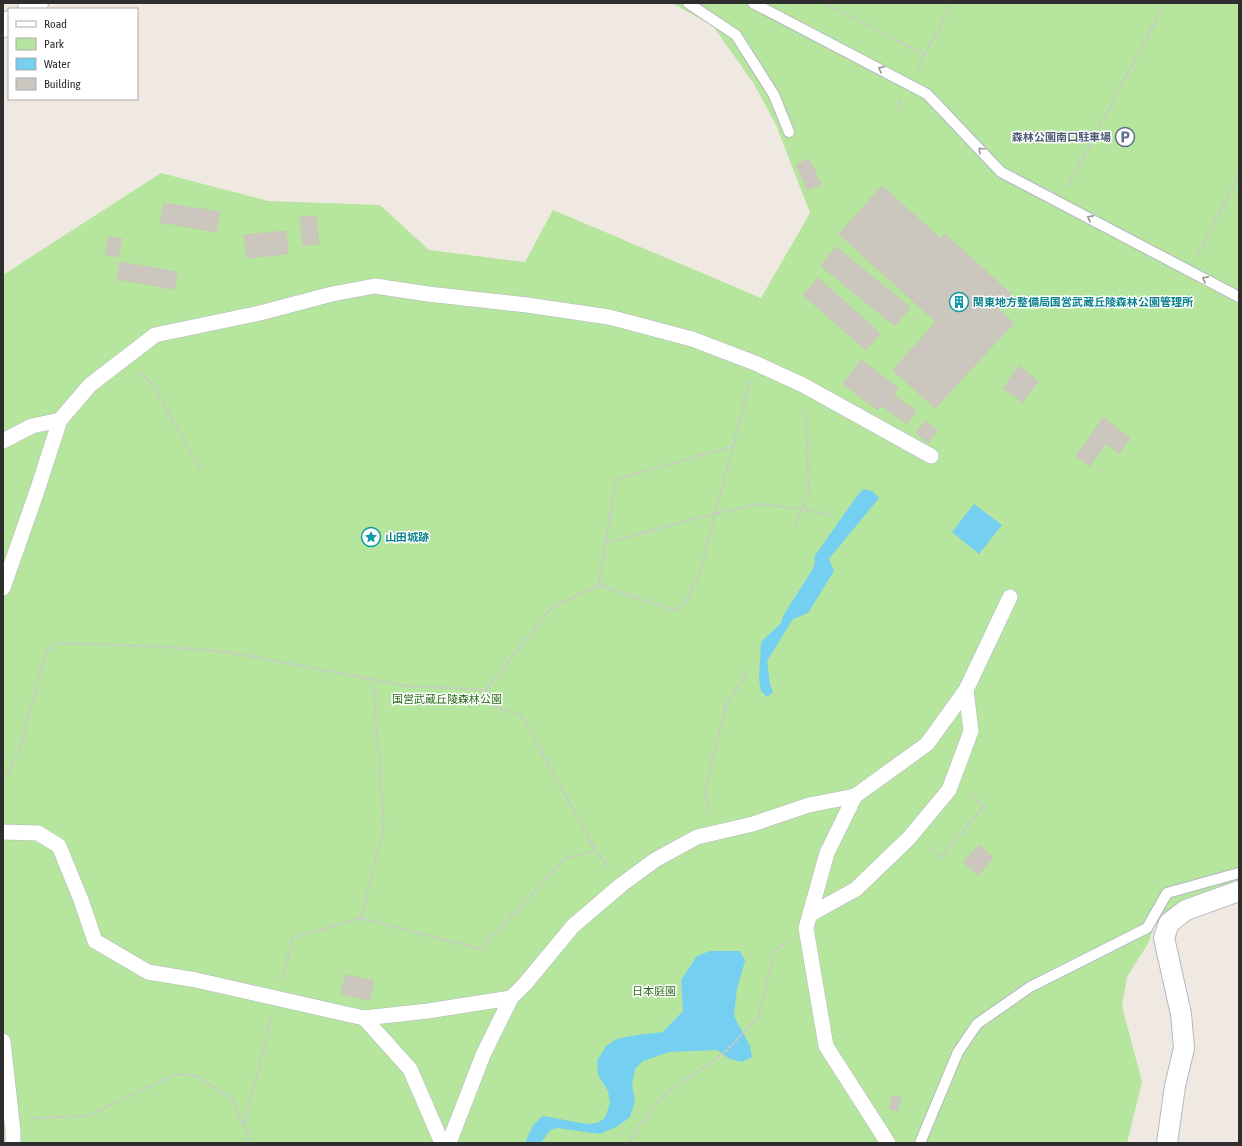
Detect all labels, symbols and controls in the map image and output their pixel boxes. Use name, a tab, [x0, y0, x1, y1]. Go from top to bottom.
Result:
legend	[8, 8, 138, 100]
text: Road	[44, 17, 67, 31]
text: Park	[44, 37, 65, 51]
text: Water	[44, 57, 71, 71]
one-way arrow	[877, 66, 885, 74]
text: Building	[44, 77, 82, 91]
parking icon: 森林公園南口駐車場	[1114, 126, 1136, 148]
place label: 森林公園南口駐車場	[1012, 131, 1111, 143]
one-way arrow	[978, 147, 985, 154]
one-way arrow	[1087, 215, 1094, 223]
one-way arrow	[1201, 276, 1209, 283]
building icon: 関東地方整備局国営武蔵丘陵森林公園管理所	[948, 291, 970, 313]
place label: 関東地方整備局国営武蔵丘陵森林公園管理所	[973, 296, 1193, 308]
place icon: 山田城跡	[360, 526, 382, 548]
place label: 山田城跡	[385, 531, 429, 543]
park label: 国営武蔵丘陵森林公園	[392, 693, 502, 705]
park label: 日本庭園	[632, 985, 676, 997]

